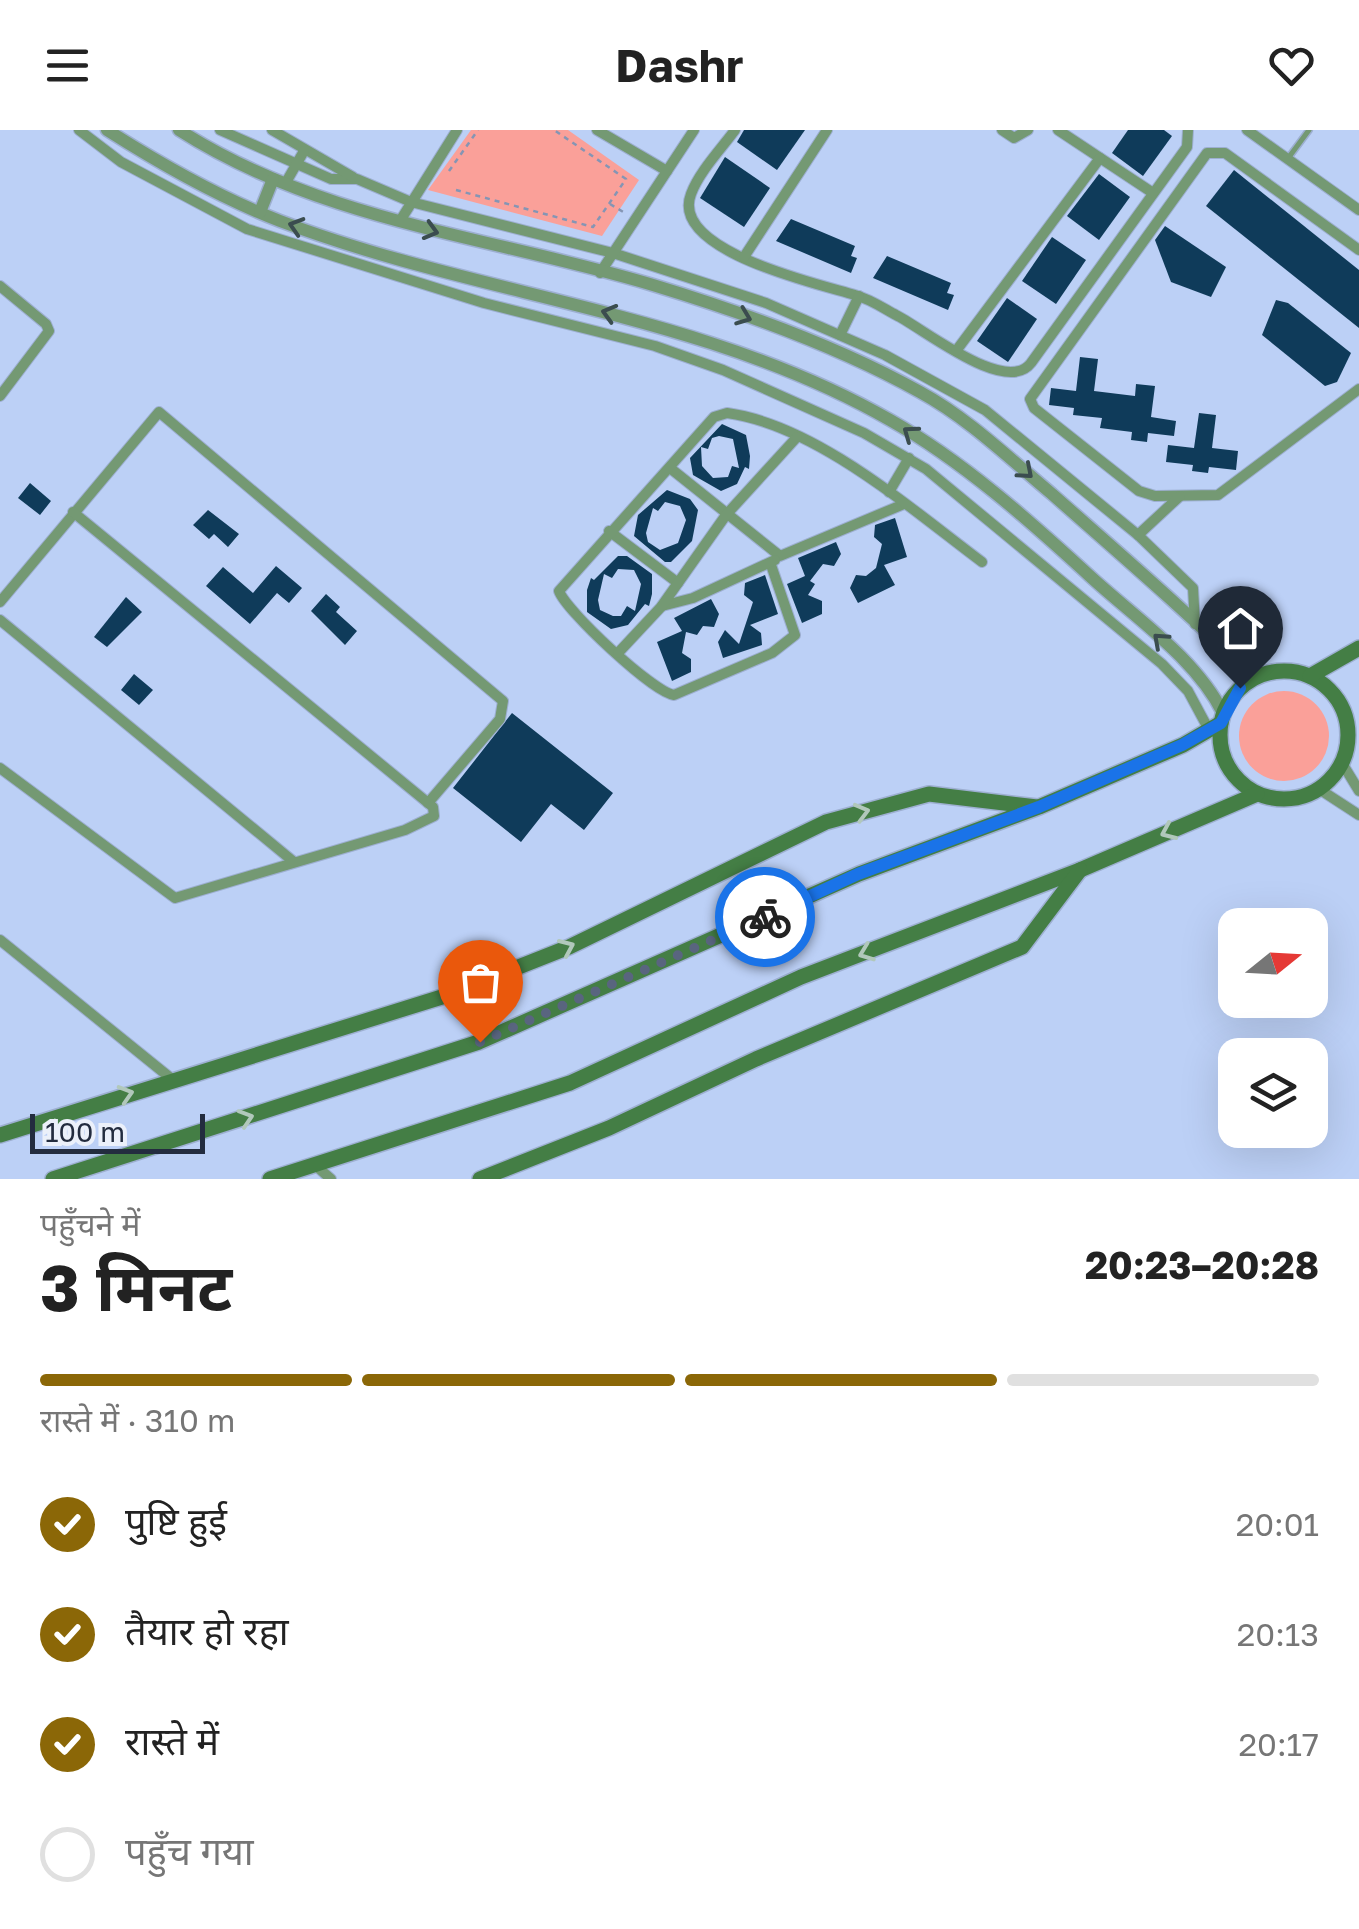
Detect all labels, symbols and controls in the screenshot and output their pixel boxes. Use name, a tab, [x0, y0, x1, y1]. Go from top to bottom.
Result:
icon: menu	[40, 38, 95, 93]
text: Dashr	[615, 38, 744, 92]
icon: heart	[1264, 38, 1319, 93]
one-way arrow	[289, 217, 306, 238]
one-way arrow	[422, 219, 439, 240]
one-way arrow	[601, 304, 618, 325]
one-way arrow	[734, 305, 751, 326]
one-way arrow	[903, 427, 921, 445]
one-way arrow	[1014, 461, 1033, 479]
pin	[1198, 586, 1283, 689]
icon: home	[1213, 601, 1268, 656]
one-way arrow	[1153, 634, 1172, 652]
one-way arrow	[853, 803, 870, 824]
one-way arrow	[1160, 820, 1178, 840]
courier	[715, 867, 815, 967]
icon: bike	[738, 890, 793, 945]
north arrow	[1218, 908, 1328, 1018]
map controls	[1218, 908, 1328, 1148]
one-way arrow	[557, 939, 575, 959]
pin	[438, 940, 523, 1043]
one-way arrow	[858, 941, 875, 961]
icon: bag	[453, 955, 508, 1010]
button: layers	[1218, 1038, 1328, 1148]
one-way arrow	[116, 1085, 133, 1106]
scale bar	[30, 1109, 205, 1154]
one-way arrow	[237, 1109, 254, 1130]
text: 100 m	[45, 1115, 125, 1148]
text: पहुँचने में	[40, 1205, 140, 1243]
text: 20:23–20:28	[1085, 1242, 1319, 1287]
text: 3 मिनट	[40, 1247, 232, 1325]
text: रास्ते में · 310 m	[40, 1401, 235, 1439]
icon: check	[40, 1497, 95, 1552]
text: पुष्टि हुई	[125, 1498, 227, 1543]
text: 20:01	[1236, 1505, 1319, 1543]
icon: check	[40, 1607, 95, 1662]
text: तैयार हो रहा	[125, 1608, 289, 1653]
text: 20:13	[1237, 1615, 1319, 1653]
icon: check	[40, 1717, 95, 1772]
text: रास्ते में	[125, 1718, 219, 1763]
text: 20:17	[1239, 1725, 1319, 1763]
text: पहुँच गया	[125, 1828, 254, 1873]

